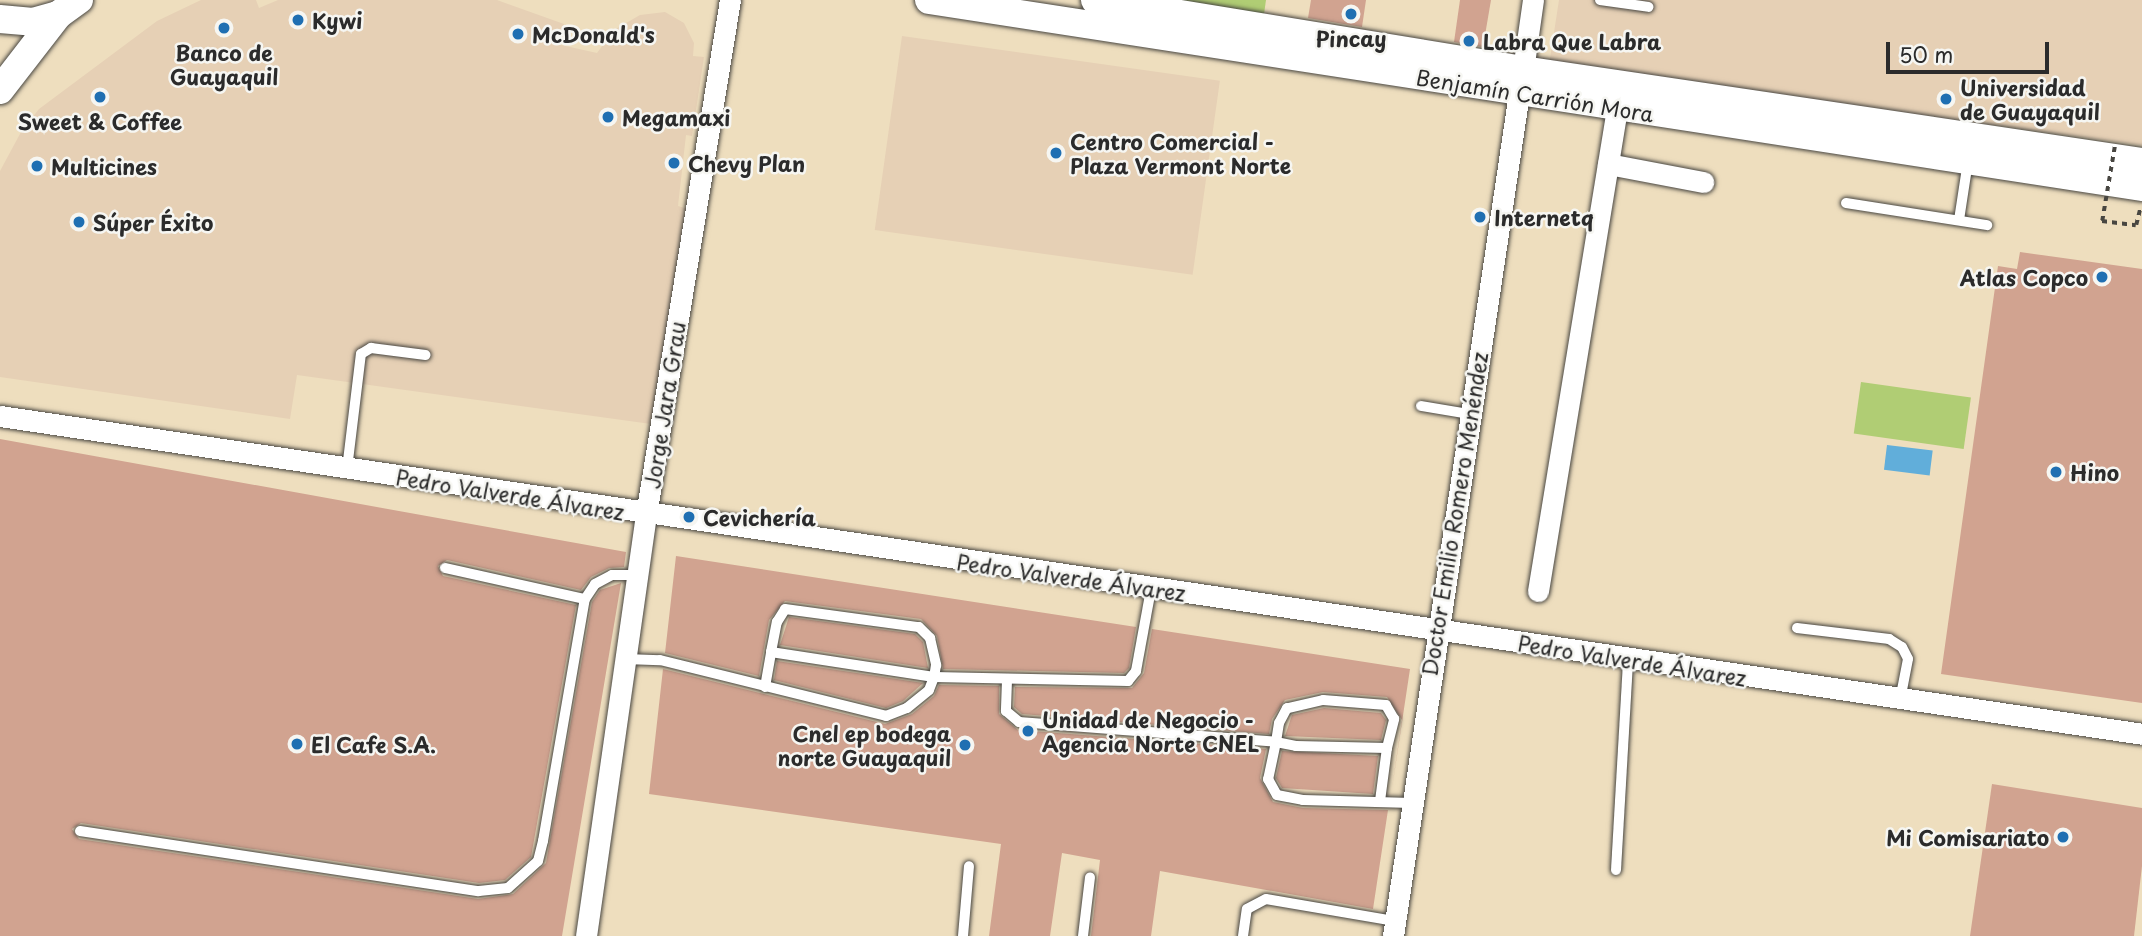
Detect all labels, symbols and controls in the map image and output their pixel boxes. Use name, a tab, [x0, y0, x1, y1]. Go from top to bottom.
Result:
marker: Pincay	[1343, 6, 1359, 22]
place label: Kywi	[312, 7, 363, 33]
marker: Kywi	[290, 12, 306, 28]
marker: Banco de Guayaquil	[216, 20, 232, 36]
place label: McDonald's	[532, 21, 655, 47]
place label: Pincay	[1316, 25, 1386, 51]
marker: McDonald's	[510, 26, 526, 42]
place label: Labra Que Labra	[1483, 28, 1663, 54]
scale bar	[1890, 28, 2053, 72]
marker: Labra Que Labra	[1461, 33, 1477, 49]
text: 50 m	[1899, 38, 1953, 70]
place label: Banco de Guayaquil	[170, 39, 278, 89]
street label: Benjamín Carrión Mora	[1415, 64, 1655, 126]
place label: Universidad de Guayaquil	[1960, 74, 2099, 124]
marker: Sweet & Coffee	[92, 89, 108, 105]
marker: Universidad de Guayaquil	[1938, 91, 1954, 107]
place label: Megamaxi	[622, 104, 730, 130]
place label: Sweet & Coffee	[17, 108, 183, 134]
marker: Megamaxi	[600, 109, 616, 125]
place label: Centro Comercial - Plaza Vermont Norte	[1070, 128, 1293, 178]
marker: Centro Comercial - Plaza Vermont Norte	[1048, 145, 1064, 161]
place label: Chevy Plan	[688, 150, 805, 176]
place label: Multicines	[51, 153, 157, 179]
marker: Chevy Plan	[666, 155, 682, 171]
marker: Multicines	[29, 158, 45, 174]
place label: Internetq	[1494, 204, 1594, 230]
place label: Súper Éxito	[93, 209, 215, 235]
marker: Internetq	[1472, 209, 1488, 225]
marker: Súper Éxito	[71, 214, 87, 230]
place label: Atlas Copco	[1959, 264, 2088, 290]
marker: Atlas Copco	[2094, 269, 2110, 285]
street label: Jorge Jara Grau	[638, 320, 690, 490]
street label: Doctor Emilio Romero Menéndez	[1416, 349, 1492, 679]
place label: Hino	[2070, 459, 2119, 485]
street label: Pedro Valverde Álvarez	[394, 463, 626, 525]
marker: Hino	[2048, 464, 2064, 480]
place label: Cevichería	[703, 504, 816, 530]
marker: Cevichería	[681, 509, 697, 525]
street label: Pedro Valverde Álvarez	[954, 548, 1188, 606]
street label: Pedro Valverde Álvarez	[1516, 629, 1748, 691]
place label: Unidad de Negocio - Agencia Norte CNEL	[1042, 706, 1259, 756]
place label: Cnel ep bodega norte Guayaquil	[778, 720, 951, 770]
marker: Unidad de Negocio - Agencia Norte CNEL	[1020, 723, 1036, 739]
place label: El Cafe S.A.	[311, 731, 437, 757]
marker: El Cafe S.A.	[289, 736, 305, 752]
marker: Cnel ep bodega norte Guayaquil	[957, 737, 973, 753]
place label: Mi Comisariato	[1886, 824, 2049, 850]
marker: Mi Comisariato	[2055, 829, 2071, 845]

